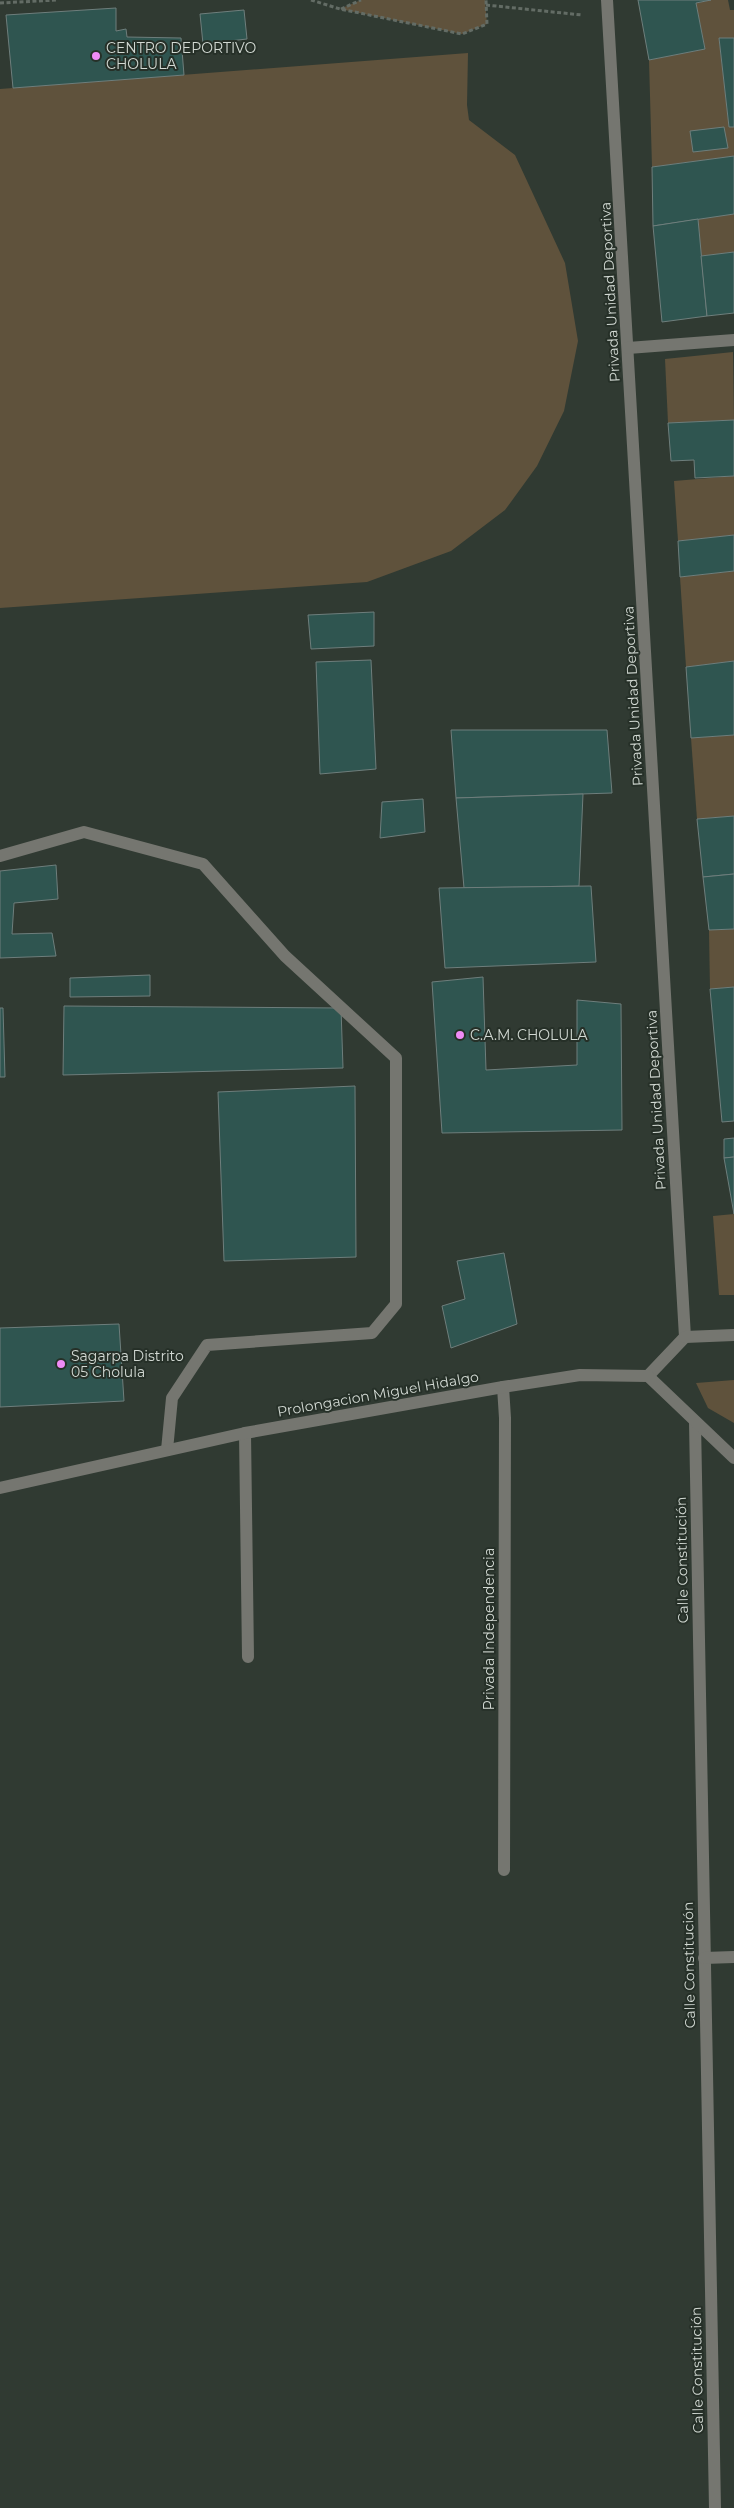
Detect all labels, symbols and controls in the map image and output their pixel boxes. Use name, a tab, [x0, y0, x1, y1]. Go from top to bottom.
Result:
place label: CENTRO DEPORTIVO CHOLULA	[106, 39, 256, 73]
marker: CENTRO DEPORTIVO CHOLULA	[90, 50, 102, 62]
street label: Privada Unidad Deportiva	[596, 201, 624, 383]
street label: Privada Unidad Deportiva	[619, 605, 647, 787]
street label: Privada Unidad Deportiva	[642, 1009, 670, 1191]
place label: C.A.M. CHOLULA	[470, 1026, 589, 1044]
marker: C.A.M. CHOLULA	[454, 1029, 466, 1041]
place label: Sagarpa Distrito 05 Cholula	[71, 1347, 184, 1381]
marker: Sagarpa Distrito 05 Cholula	[55, 1358, 67, 1370]
street label: Prolongacion Miguel Hidalgo	[276, 1367, 480, 1421]
street label: Calle Constitución	[672, 1497, 692, 1623]
street label: Privada Independencia	[480, 1548, 498, 1710]
street label: Calle Constitución	[679, 1902, 699, 2028]
street label: Calle Constitución	[687, 2307, 707, 2433]

